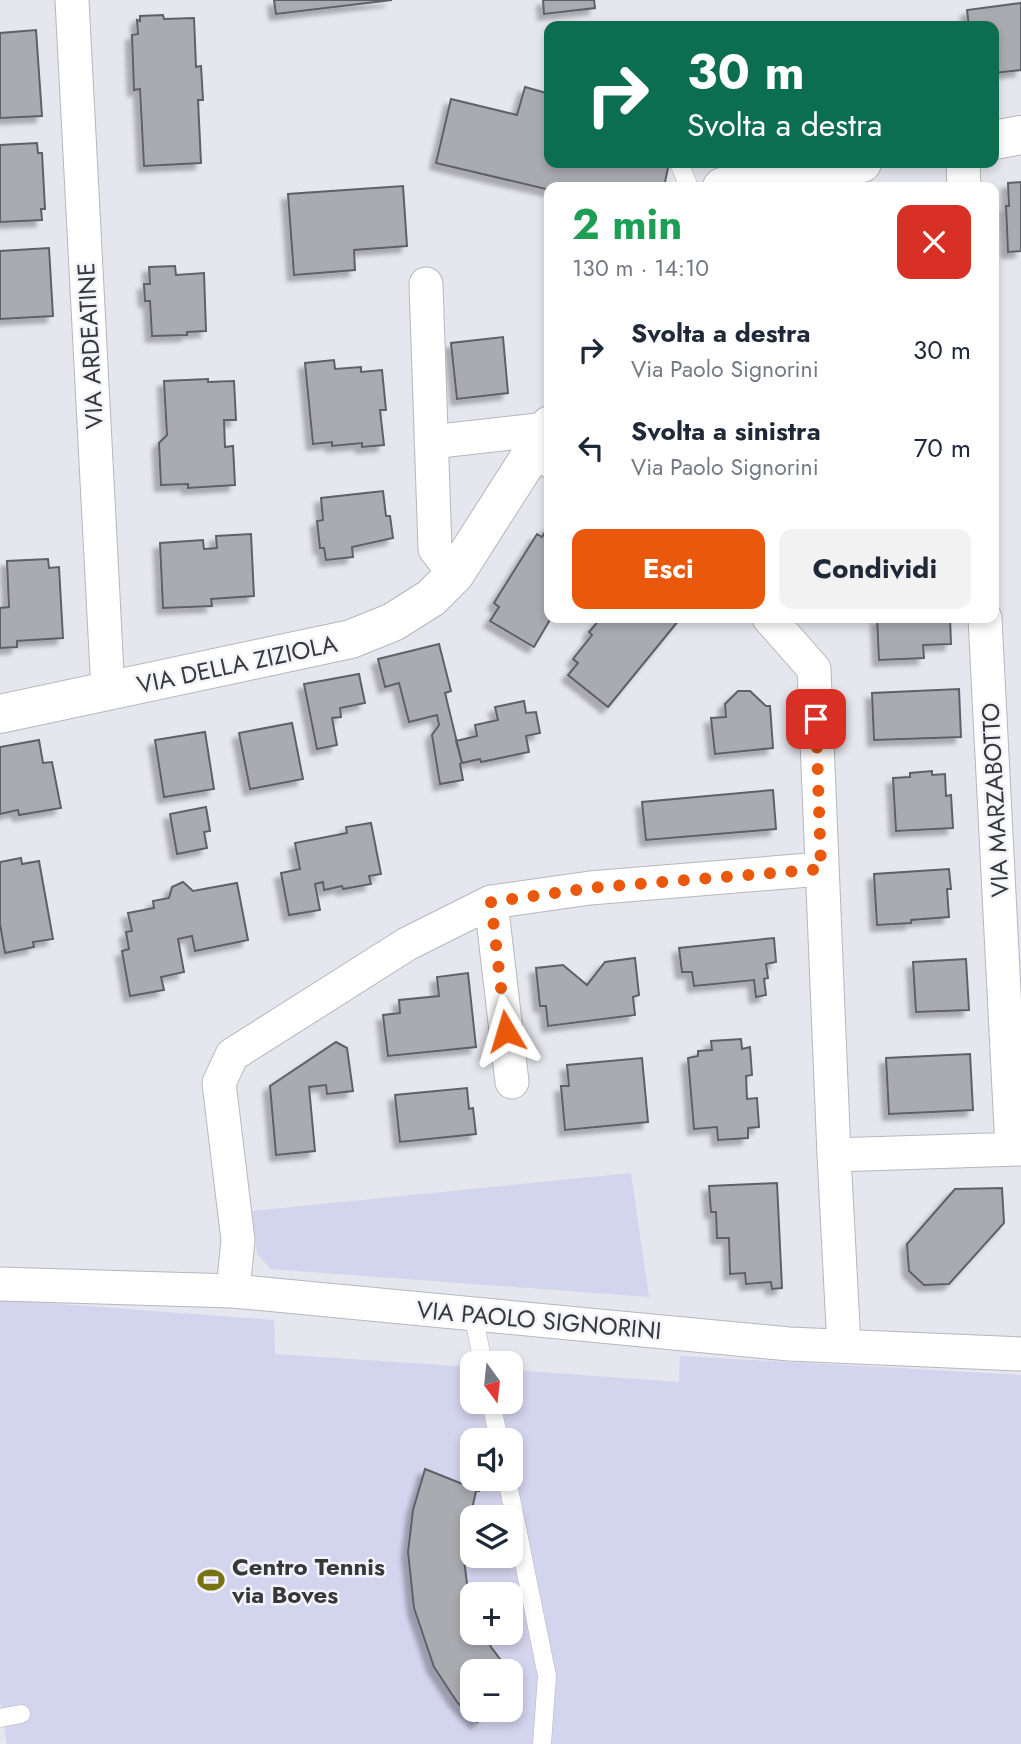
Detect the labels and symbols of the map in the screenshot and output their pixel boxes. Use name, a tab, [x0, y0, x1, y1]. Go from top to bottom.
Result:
street label: VIA ARDEATINE	[68, 262, 112, 430]
street label: VIA DELLA ZIZIOLA	[134, 626, 341, 702]
pin	[786, 689, 846, 749]
street label: VIA MARZABOTTO	[972, 702, 1018, 898]
position arrow	[469, 994, 543, 1068]
street label: VIA PAOLO SIGNORINI	[415, 1292, 663, 1348]
north arrow	[460, 1351, 523, 1414]
place label: Centro Tennis via Boves	[231, 1549, 385, 1612]
sports icon: Centro Tennis via Boves	[196, 1565, 226, 1595]

